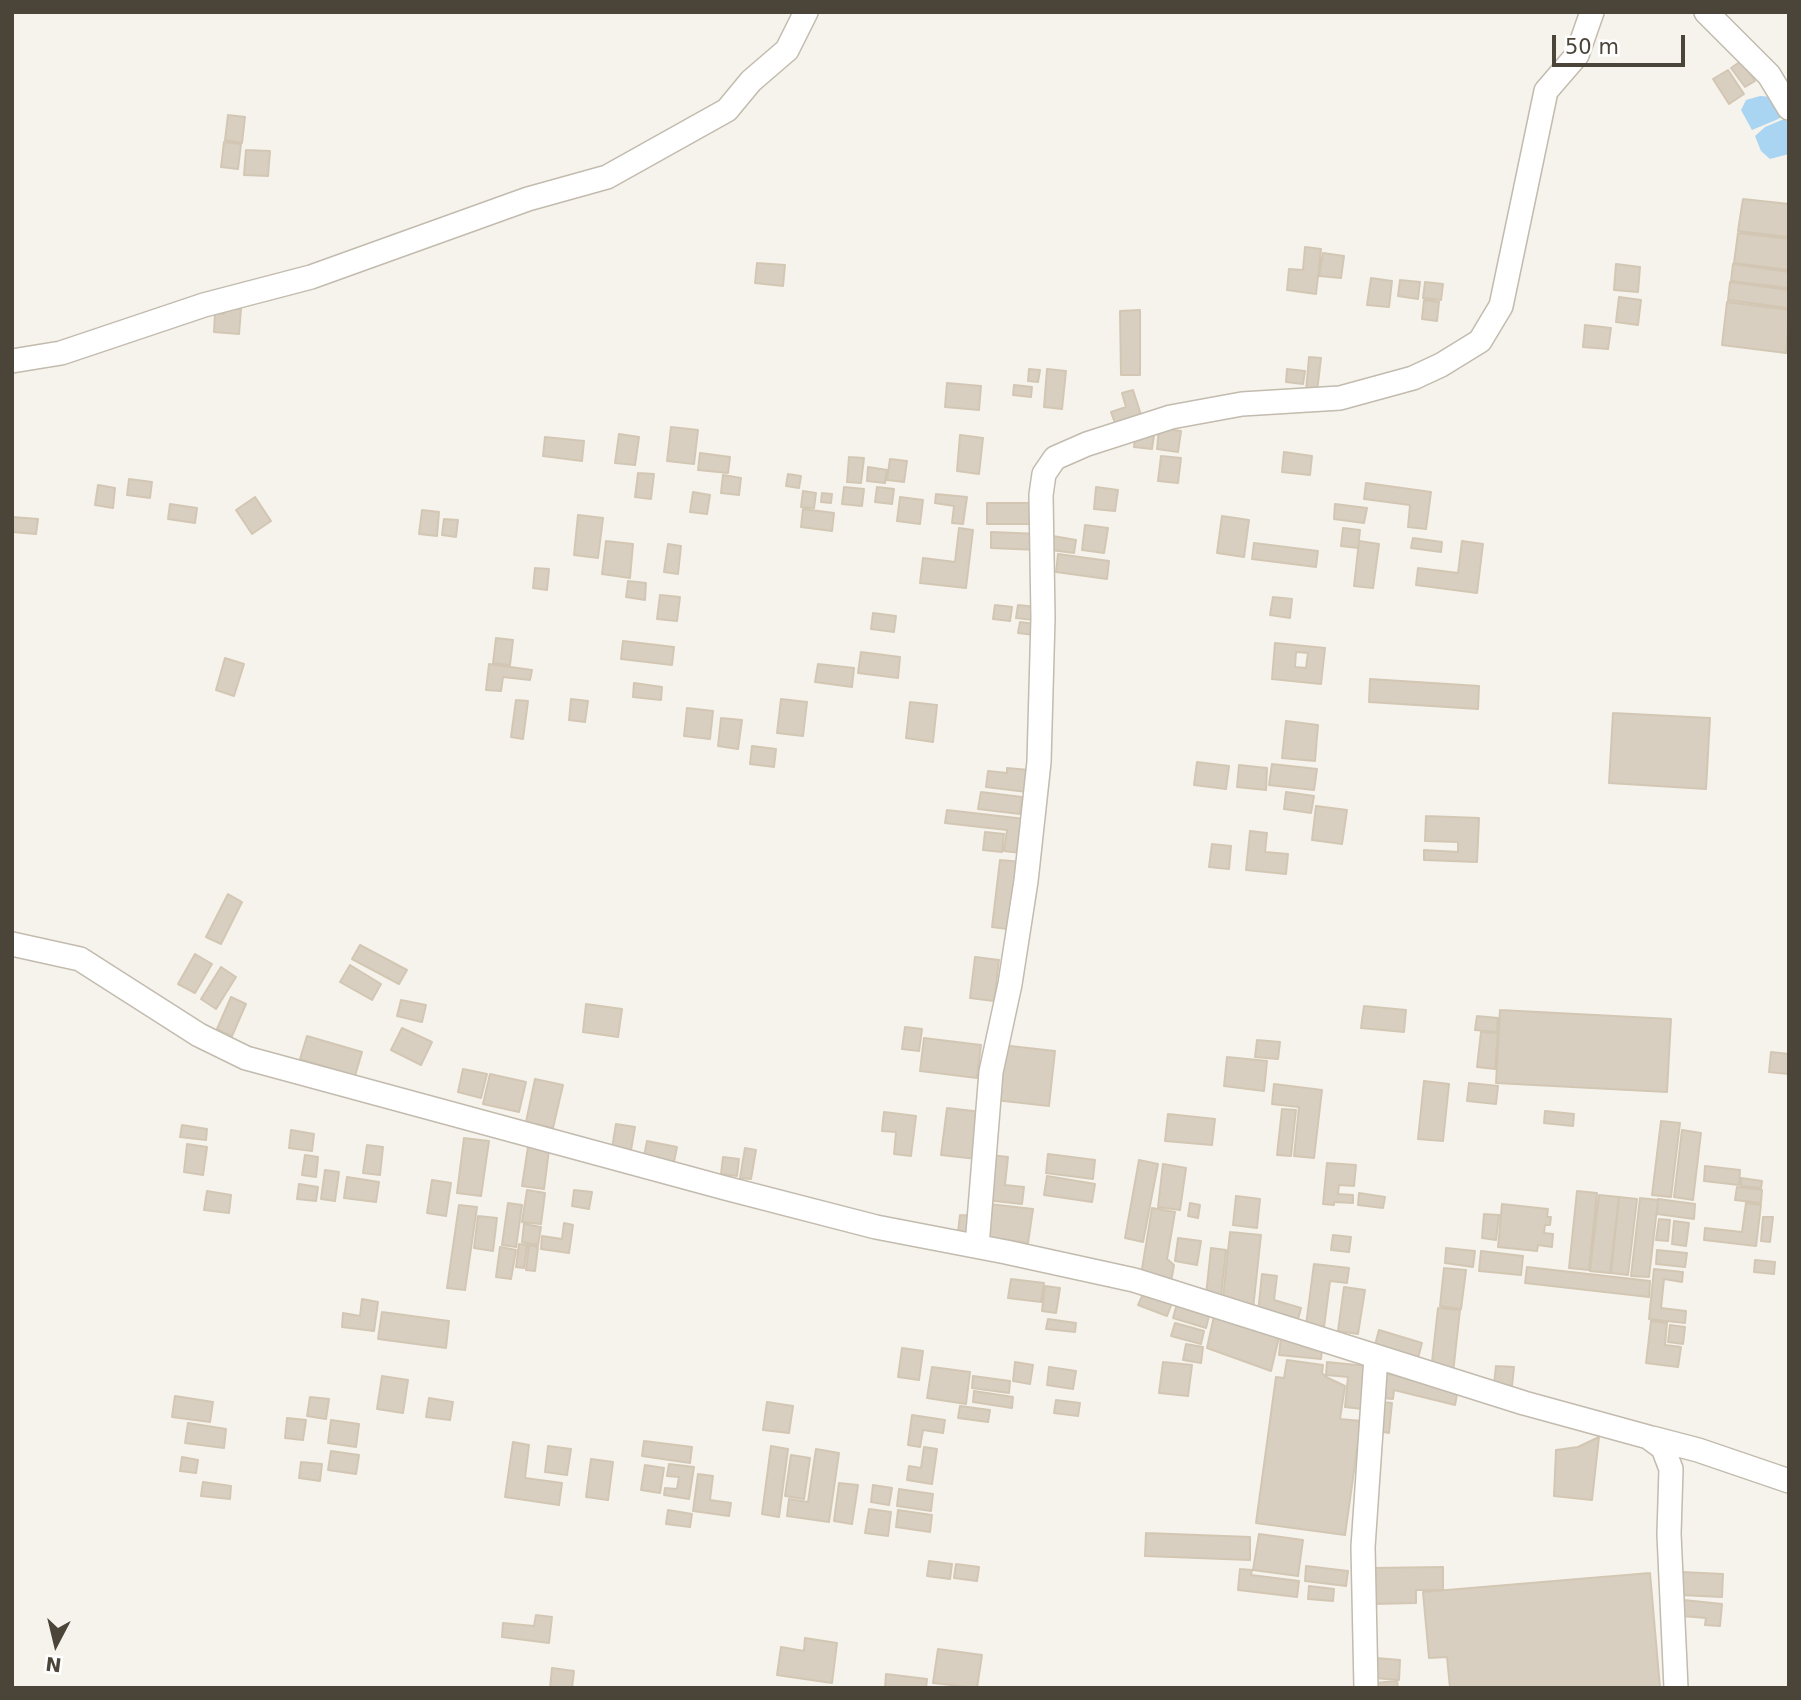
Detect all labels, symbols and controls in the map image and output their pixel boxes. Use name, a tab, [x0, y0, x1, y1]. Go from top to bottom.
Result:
scale bar	[1556, 21, 1689, 65]
text: 50 m	[1565, 35, 1619, 59]
north arrow	[21, 1609, 91, 1679]
text: N	[44, 1653, 63, 1677]

